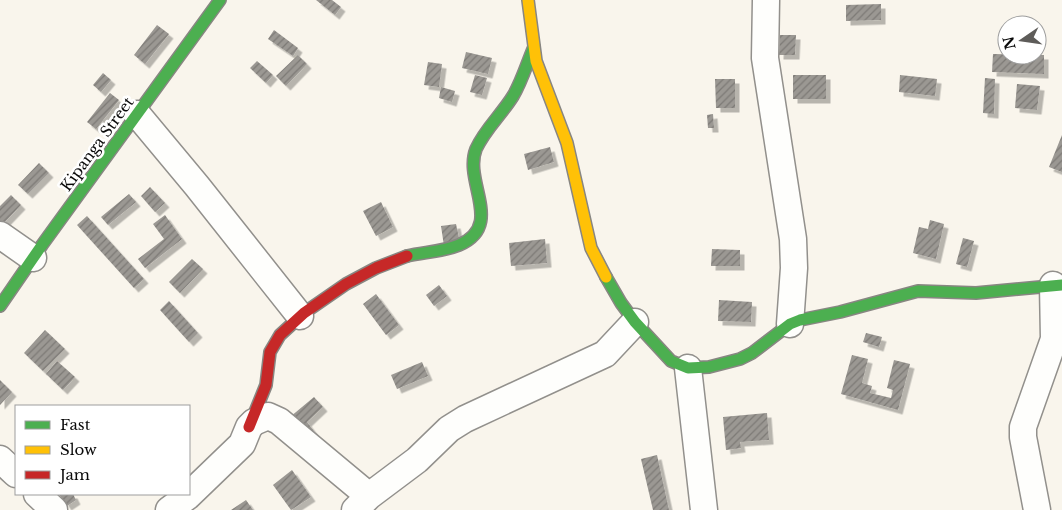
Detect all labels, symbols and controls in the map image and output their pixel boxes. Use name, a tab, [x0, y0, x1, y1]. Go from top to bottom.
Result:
north arrow	[997, 15, 1047, 65]
text: N	[999, 34, 1020, 51]
street label: Kipanga Street	[56, 93, 138, 195]
legend	[15, 405, 190, 495]
text: Fast	[60, 415, 91, 434]
text: Slow	[60, 440, 97, 459]
text: Jam	[58, 465, 90, 484]

